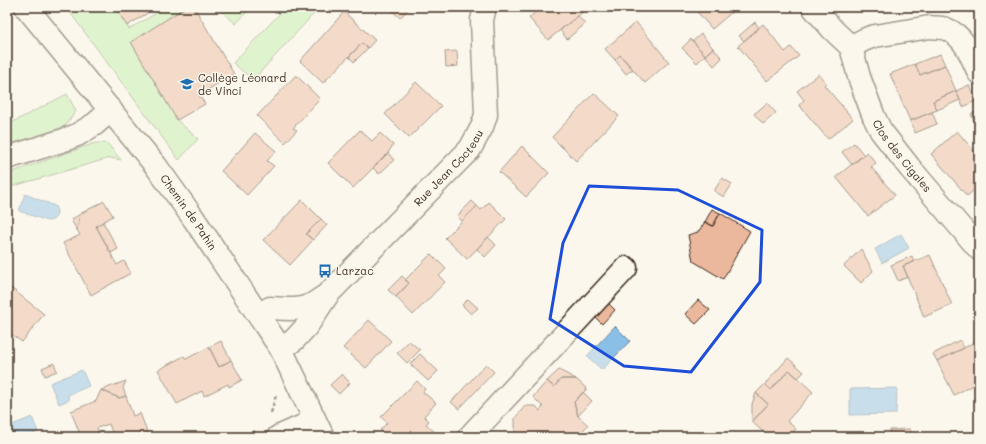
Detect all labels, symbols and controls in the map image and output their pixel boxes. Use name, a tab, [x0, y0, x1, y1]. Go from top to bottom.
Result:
place label: Collège Léonard de Vinci	[198, 70, 286, 98]
school or university icon: Collège Léonard de Vinci	[179, 76, 195, 92]
street label: Clos des Cigales	[869, 117, 935, 195]
street label: Rue Jean Cocteau	[410, 127, 486, 209]
street label: Chemin de Pahin	[157, 171, 221, 253]
bus stop icon: Larzac	[317, 263, 333, 279]
place label: Larzac	[336, 263, 374, 278]

